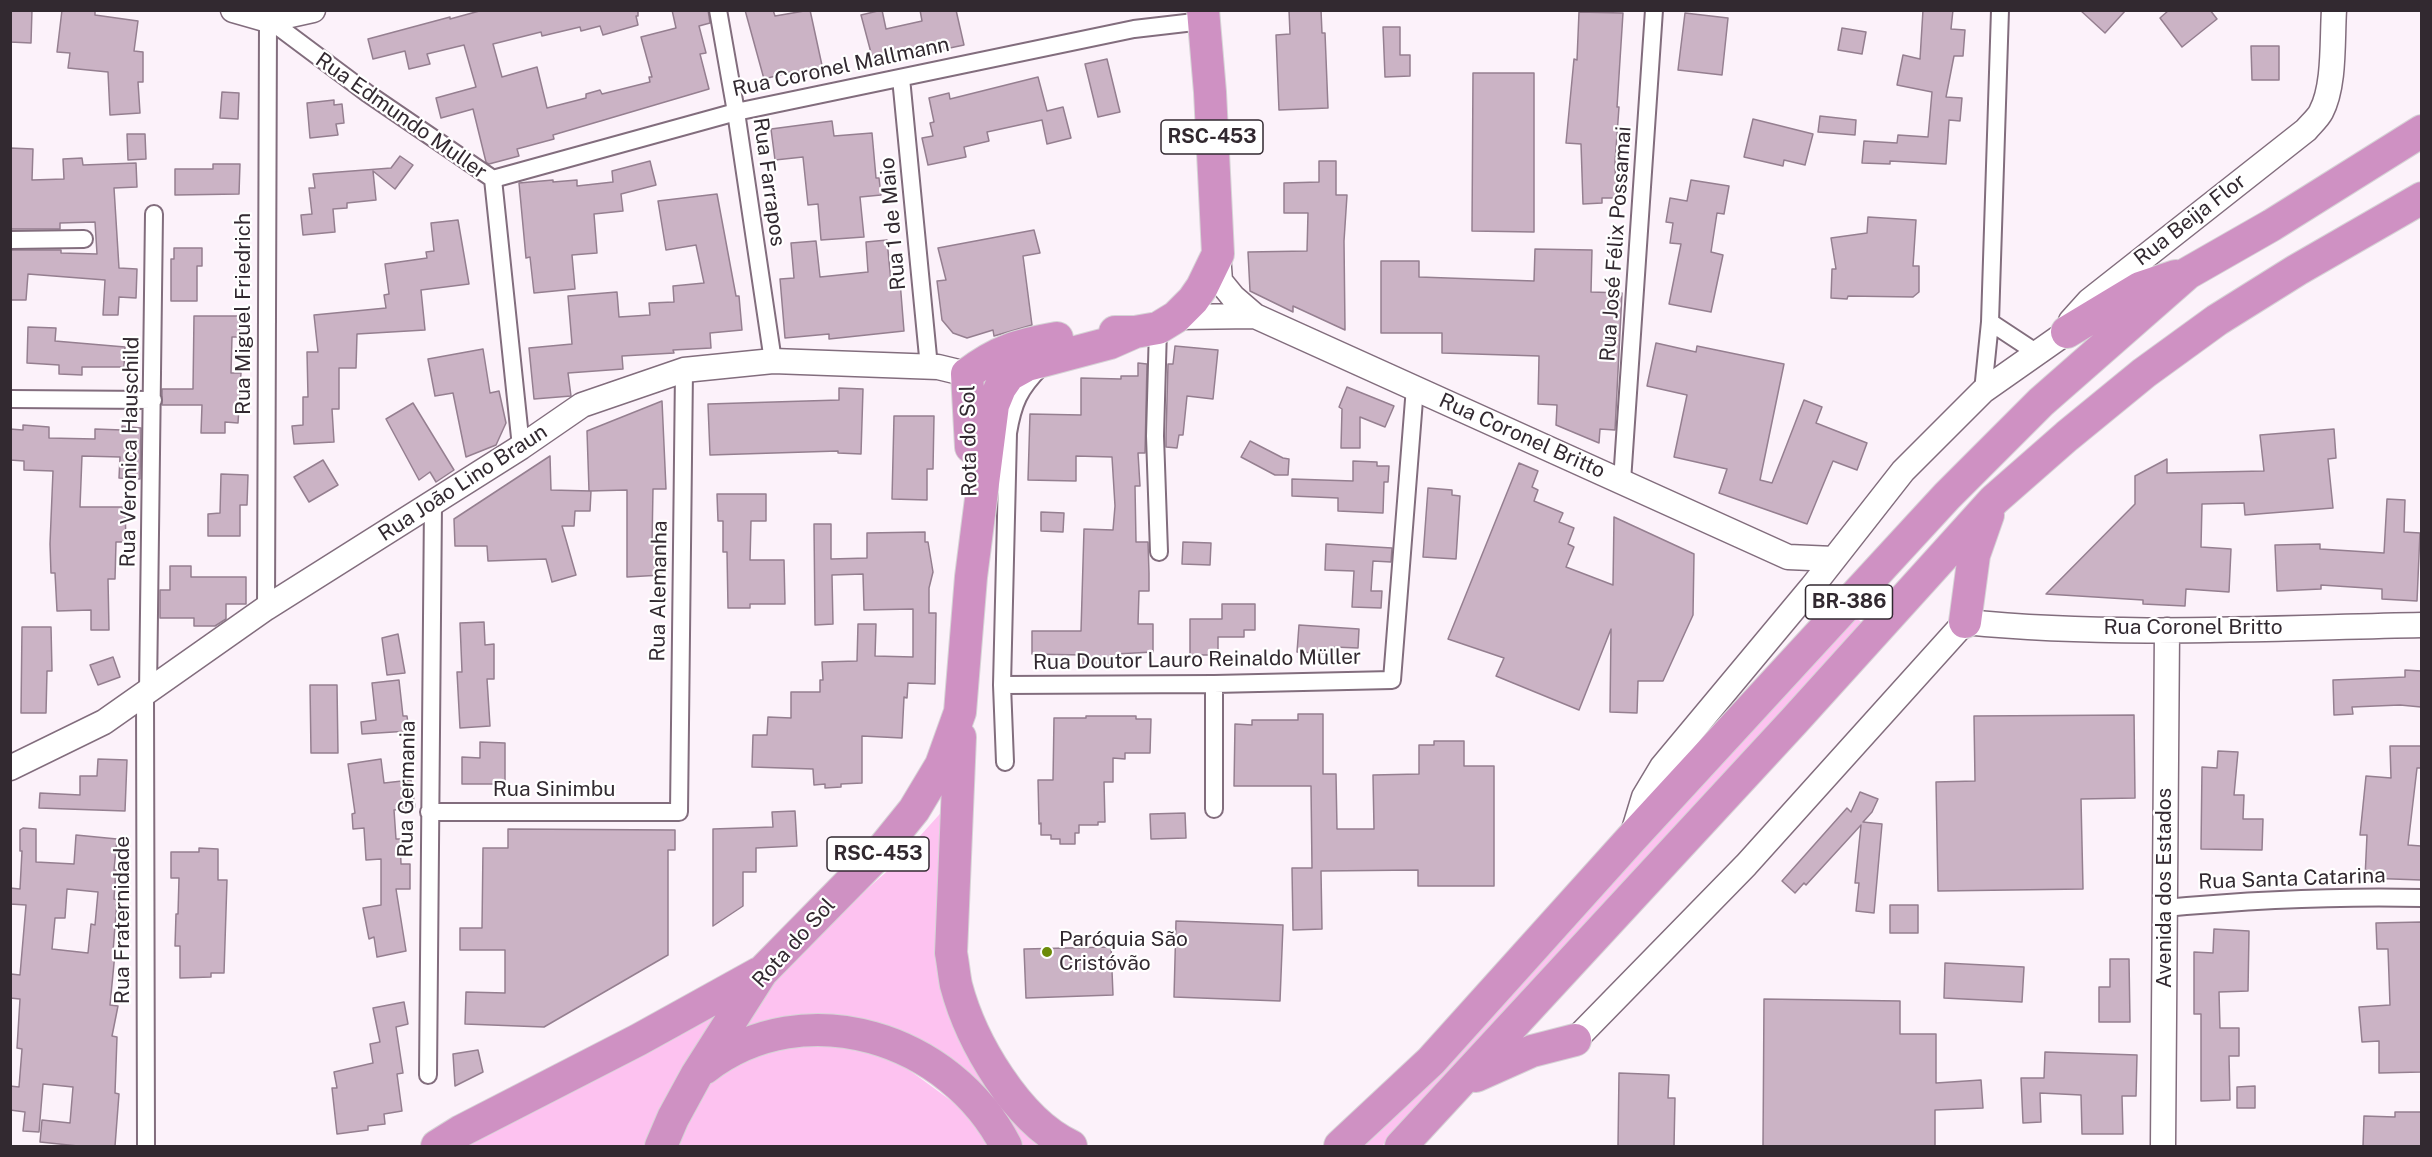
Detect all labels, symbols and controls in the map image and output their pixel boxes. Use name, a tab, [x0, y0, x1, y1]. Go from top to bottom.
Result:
street label: Rua Coronel Mallmann	[730, 32, 952, 102]
street label: Rua Edmundo Muller	[310, 47, 492, 185]
street label: Rua Farrapos	[748, 116, 790, 248]
road number: RSC-453	[1161, 120, 1263, 154]
street label: Rua José Félix Possamai	[1595, 126, 1637, 362]
street label: Rua 1 de Maio	[875, 156, 911, 292]
street label: Rua Beija Flor	[2129, 169, 2251, 271]
street label: Rua Miguel Friedrich	[231, 213, 257, 415]
street label: Rua Veronica Hauschild	[115, 336, 145, 568]
street label: Rota do Sol	[955, 385, 983, 497]
street label: Rua Coronel Britto	[1435, 388, 1609, 484]
street label: Rua João Lino Braun	[374, 419, 552, 547]
street label: Rua Alemanha	[645, 520, 673, 662]
road number: BR-386	[1806, 585, 1892, 619]
street label: Rua Coronel Britto	[2103, 615, 2283, 641]
street label: Rua Doutor Lauro Reinaldo Müller	[1033, 645, 1361, 675]
street label: Rua Germania	[393, 720, 421, 858]
street label: Rua Sinimbu	[493, 777, 615, 803]
street label: Avenida dos Estados	[2152, 788, 2178, 988]
street label: Rua Fraternidade	[110, 836, 136, 1004]
road number: RSC-453	[827, 837, 929, 871]
street label: Rua Santa Catarina	[2198, 863, 2386, 895]
street label: Rota do Sol	[747, 893, 841, 993]
place label: Paróquia São Cristóvão	[1059, 927, 1188, 977]
marker: Paróquia São Cristóvão	[1040, 945, 1054, 959]

